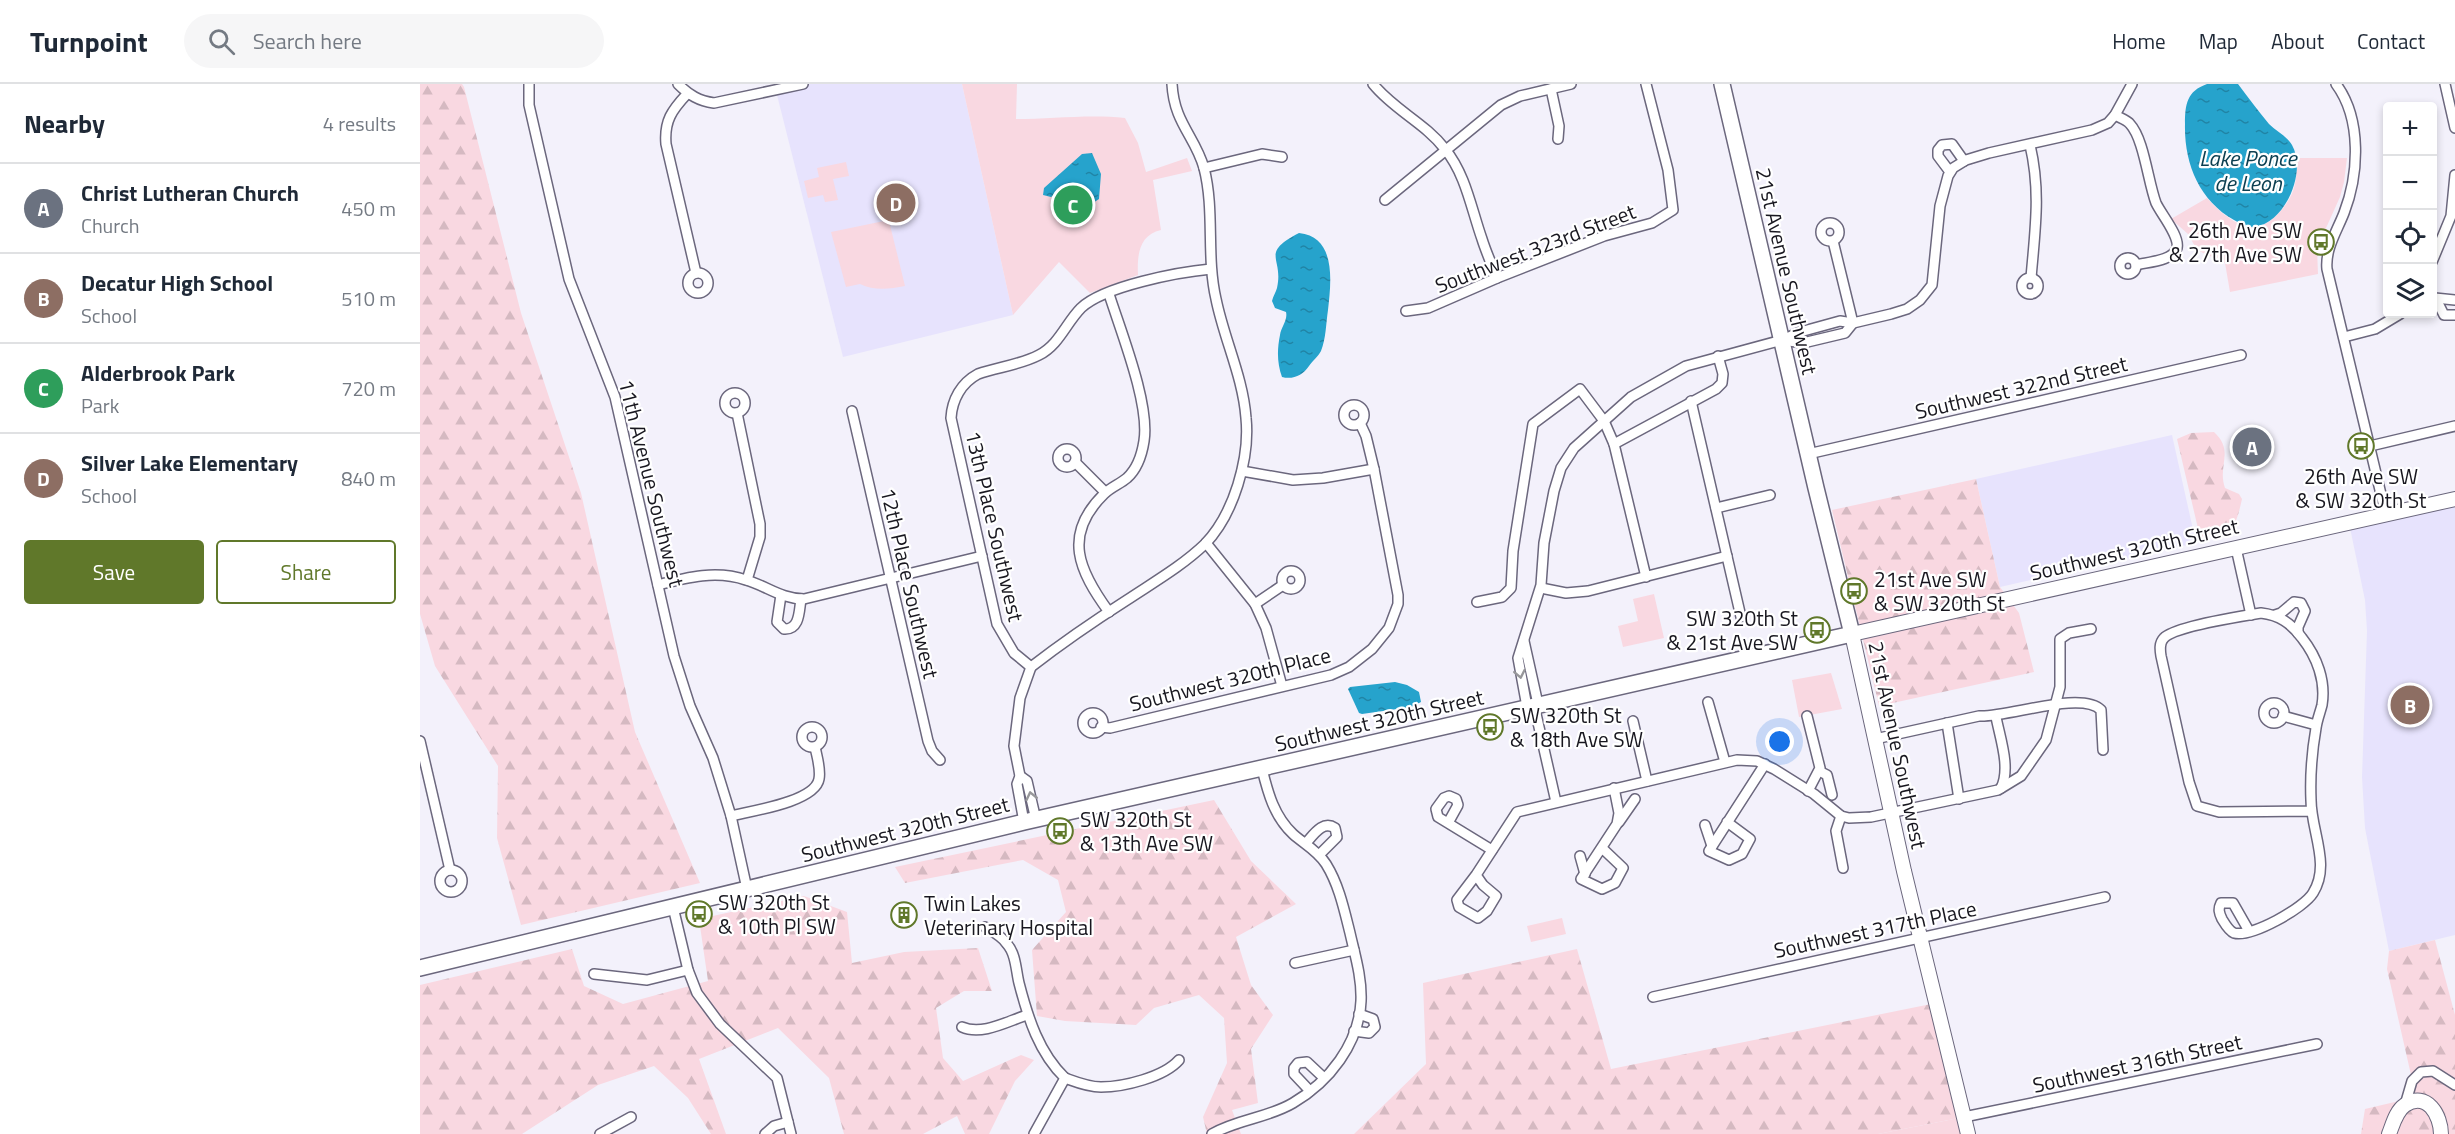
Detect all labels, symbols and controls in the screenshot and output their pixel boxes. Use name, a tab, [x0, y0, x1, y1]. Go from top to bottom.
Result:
search box	[184, 14, 604, 68]
text: Turnpoint	[30, 20, 148, 63]
text: Search here	[253, 24, 362, 58]
icon: search	[205, 25, 238, 58]
text: Home	[2112, 25, 2166, 57]
text: Map	[2199, 25, 2238, 57]
text: About	[2271, 25, 2324, 57]
text: Contact	[2357, 25, 2425, 57]
map controls	[2383, 102, 2437, 318]
button: +	[2383, 102, 2437, 156]
text: Nearby	[24, 104, 105, 143]
text: 4 results	[323, 108, 396, 139]
water label: Lake Ponce de Leon	[2199, 141, 2299, 200]
button: −	[2383, 156, 2437, 210]
street label: 21st Avenue Southwest	[1748, 164, 1827, 378]
text: Christ Lutheran Church	[81, 176, 299, 210]
pin: D	[876, 180, 916, 226]
pin: C	[1054, 182, 1092, 228]
text: A	[37, 193, 50, 224]
text: 450 m	[341, 193, 396, 224]
street label: Southwest 323rd Street	[1430, 195, 1641, 301]
text: Church	[81, 210, 139, 241]
button: locate	[2383, 210, 2437, 264]
place label: 26th Ave SW & 27th Ave SW	[2169, 214, 2302, 270]
bus stop icon: 26th Ave SW & 27th Ave SW	[2306, 227, 2336, 257]
button: layers	[2383, 264, 2437, 318]
text: Decatur High School	[81, 266, 273, 300]
text: B	[37, 283, 50, 314]
text: 510 m	[341, 283, 396, 314]
text: School	[81, 300, 137, 331]
street label: Southwest 322nd Street	[1912, 347, 2131, 427]
text: Alderbrook Park	[81, 356, 235, 390]
text: C	[38, 373, 49, 404]
text: 720 m	[341, 373, 396, 404]
street label: 11th Avenue Southwest	[611, 376, 693, 591]
text: Park	[81, 390, 119, 421]
pin: A	[2232, 424, 2272, 470]
street label: 13th Place Southwest	[958, 428, 1033, 625]
bus stop icon: 26th Ave SW & SW 320th St	[2346, 431, 2376, 461]
text: Silver Lake Elementary	[81, 446, 298, 480]
place label: 26th Ave SW & SW 320th St	[2296, 460, 2427, 516]
text: D	[37, 463, 50, 494]
text: 840 m	[341, 463, 396, 494]
text: School	[81, 480, 137, 511]
street label: 12th Place Southwest	[873, 485, 948, 682]
street label: Southwest 320th Street	[2027, 509, 2242, 589]
button: Save	[24, 540, 204, 604]
button: Share	[216, 540, 396, 604]
place label: 21st Ave SW & SW 320th St	[1874, 563, 2005, 619]
bus stop icon: 21st Ave SW & SW 320th St	[1839, 576, 1869, 606]
place label: SW 320th St & 21st Ave SW	[1666, 602, 1799, 658]
bus stop icon: SW 320th St & 21st Ave SW	[1802, 615, 1832, 645]
street label: 21st Avenue Southwest	[1860, 638, 1936, 852]
street label: Southwest 320th Place	[1126, 639, 1334, 719]
one-way arrow	[1513, 668, 1526, 678]
street label: Southwest 320th Street	[1272, 680, 1487, 760]
pin: B	[2390, 682, 2430, 728]
place label: SW 320th St & 18th Ave SW	[1510, 699, 1643, 755]
bus stop icon: SW 320th St & 18th Ave SW	[1475, 712, 1505, 742]
your location	[1765, 727, 1794, 756]
street label: Southwest 320th Street	[798, 788, 1013, 870]
one-way arrow	[1025, 791, 1038, 801]
place label: SW 320th St & 13th Ave SW	[1080, 803, 1213, 859]
bus stop icon: SW 320th St & 13th Ave SW	[1045, 816, 1075, 846]
place label: SW 320th St & 10th Pl SW	[718, 886, 836, 942]
place label: Twin Lakes Veterinary Hospital	[924, 887, 1093, 943]
street label: Southwest 317th Place	[1771, 892, 1979, 966]
bus stop icon: SW 320th St & 10th Pl SW	[684, 899, 714, 929]
building icon: Twin Lakes Veterinary Hospital	[889, 900, 919, 930]
street label: Southwest 316th Street	[2029, 1025, 2245, 1101]

